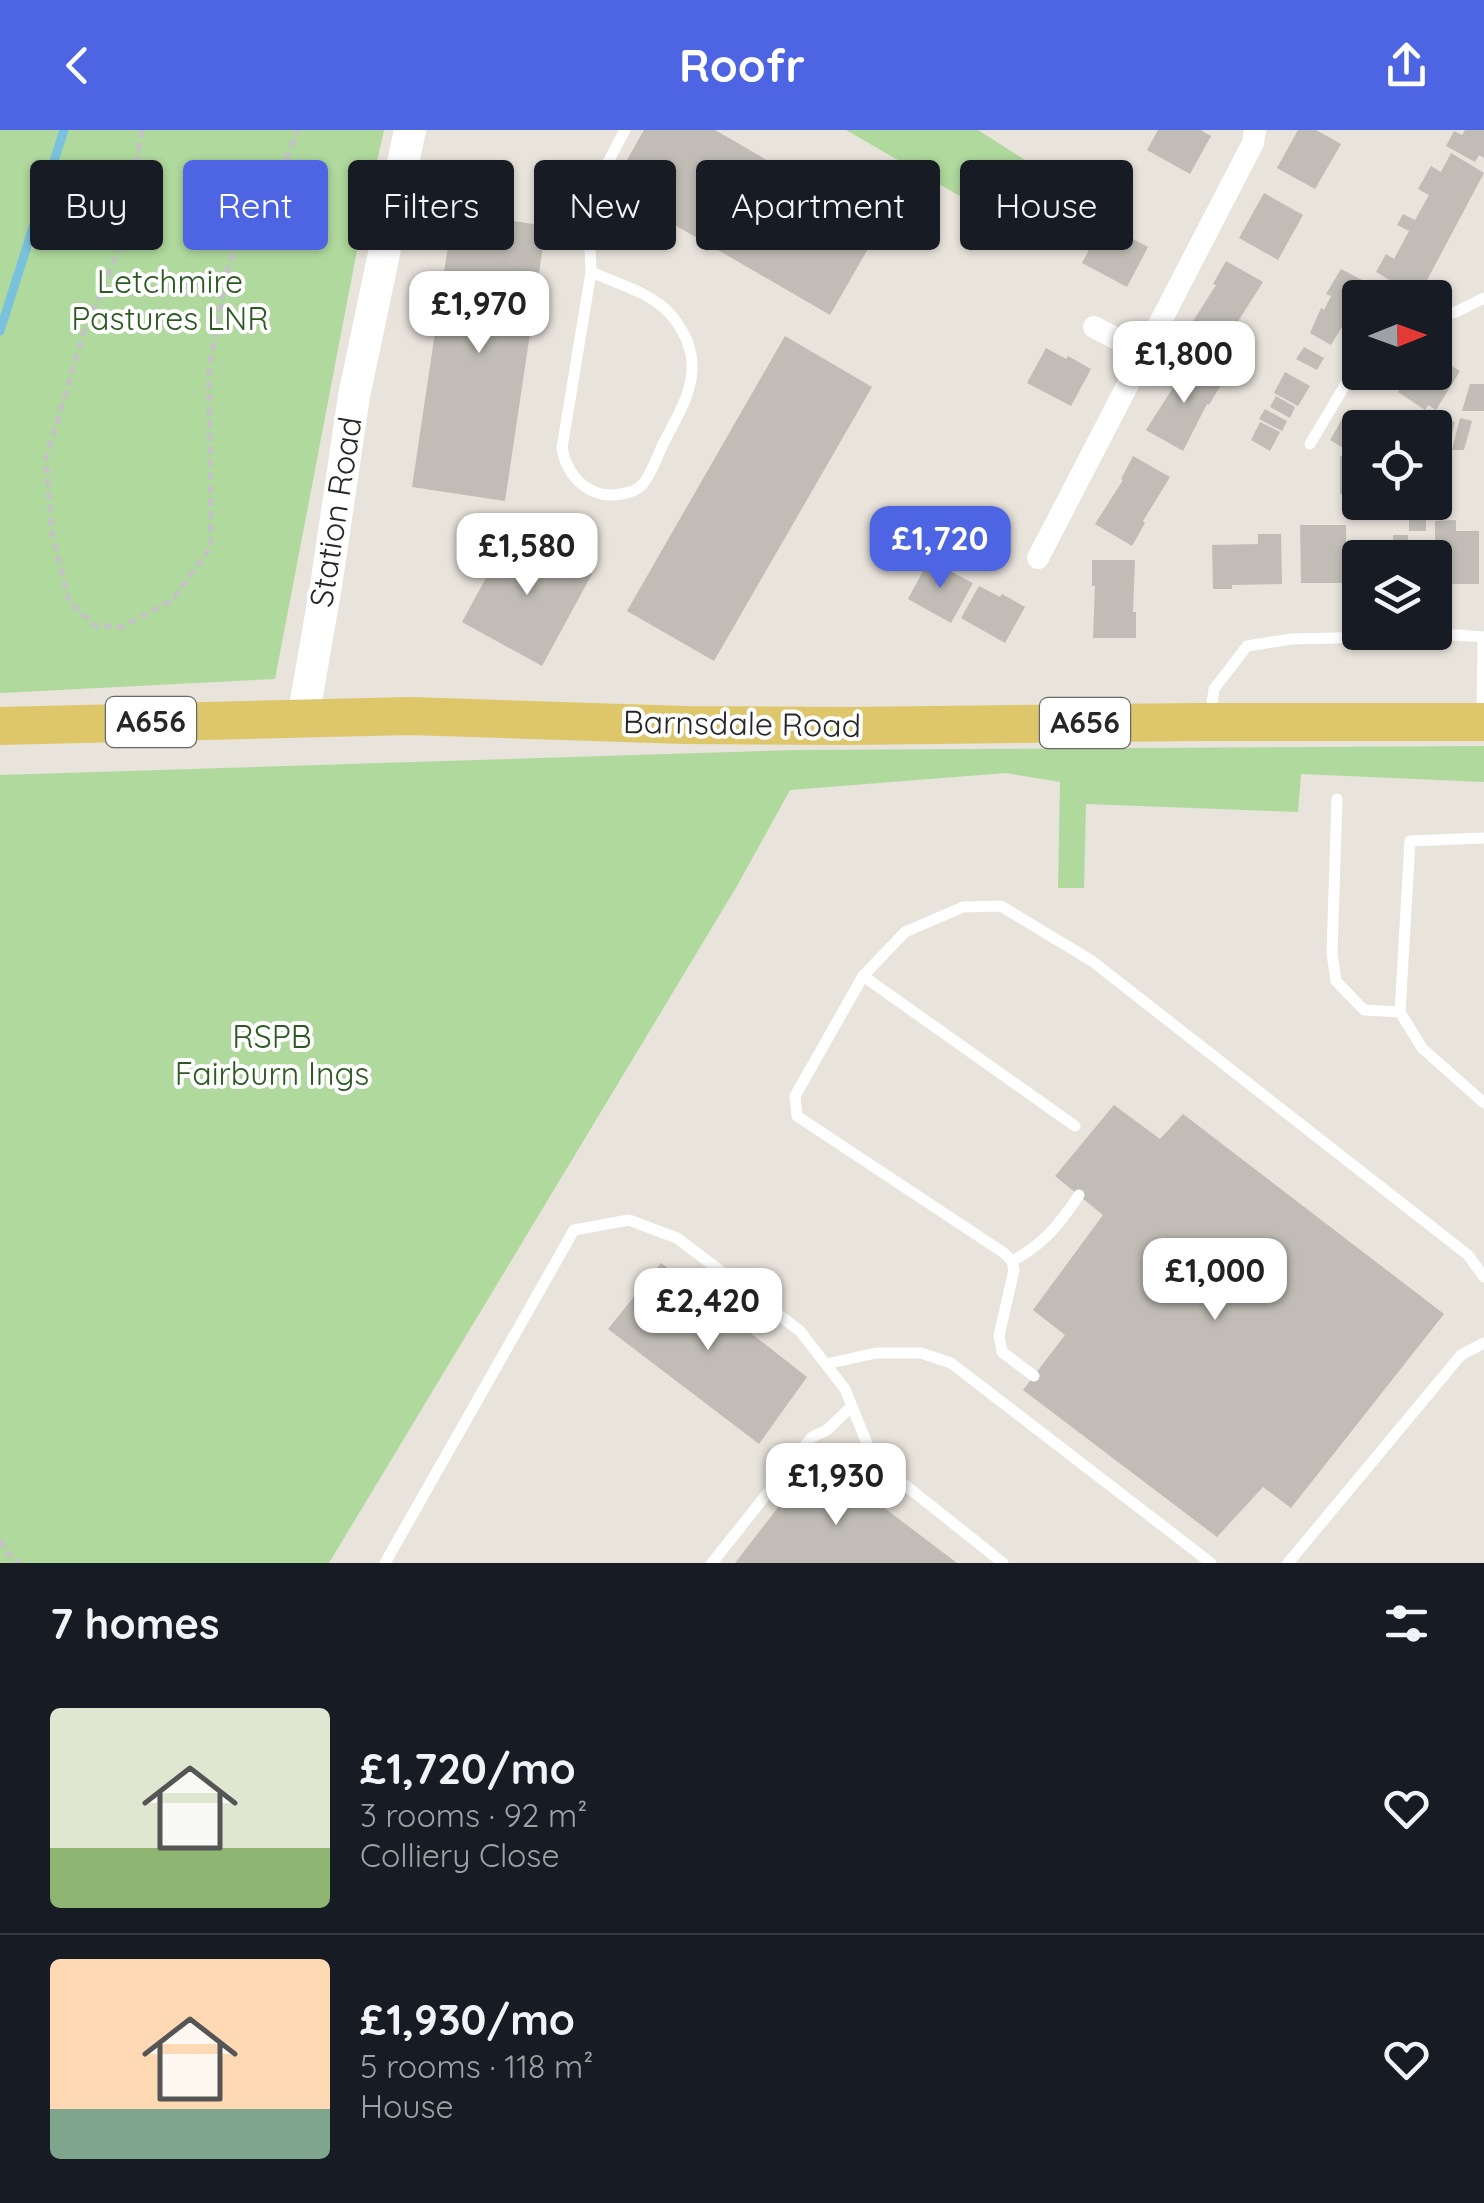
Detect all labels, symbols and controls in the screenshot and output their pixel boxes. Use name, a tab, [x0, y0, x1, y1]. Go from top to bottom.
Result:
text: Roofr	[679, 37, 805, 93]
icon: back	[50, 38, 105, 93]
icon: share	[1379, 38, 1434, 93]
chip: Buy	[30, 160, 163, 250]
chip: Rent	[183, 160, 328, 250]
chip: Filters	[348, 160, 514, 250]
chip: New	[534, 160, 676, 250]
chip: Apartment	[696, 160, 940, 250]
chip: House	[960, 160, 1133, 250]
park label: Letchmire Pastures LNR	[71, 261, 269, 338]
pin: £1,970	[398, 271, 560, 356]
north arrow	[1342, 280, 1452, 390]
map controls	[1342, 280, 1452, 650]
text: £1,970	[431, 283, 527, 323]
pin: £1,800	[1103, 321, 1265, 406]
text: £1,800	[1135, 333, 1233, 373]
button: locate	[1342, 410, 1452, 520]
street label: Station Road	[300, 414, 370, 610]
pin: £1,720	[859, 506, 1021, 591]
pin: £1,580	[446, 513, 608, 598]
text: £1,720	[892, 518, 988, 558]
text: £1,580	[479, 525, 575, 565]
button: layers	[1342, 540, 1452, 650]
road number: A656	[106, 697, 196, 747]
road number: A656	[1040, 698, 1130, 748]
street label: Barnsdale Road	[623, 701, 861, 745]
park label: RSPB Fairburn Ings	[175, 1016, 369, 1093]
pin: £1,000	[1134, 1238, 1296, 1323]
text: £1,000	[1165, 1250, 1265, 1290]
pin: £2,420	[627, 1268, 789, 1353]
text: £2,420	[656, 1280, 760, 1320]
pin: £1,930	[755, 1443, 917, 1528]
text: £1,930	[788, 1455, 884, 1495]
icon: filters	[1379, 1596, 1434, 1651]
text: 7 homes	[50, 1597, 219, 1650]
text: £1,720/mo	[360, 1742, 576, 1795]
icon: home	[130, 1748, 250, 1868]
icon: heart	[1379, 1781, 1434, 1836]
text: 3 rooms · 92 m²	[360, 1795, 587, 1835]
text: Colliery Close	[360, 1835, 559, 1875]
text: £1,930/mo	[360, 1993, 575, 2046]
icon: home	[130, 1999, 250, 2119]
icon: heart	[1379, 2032, 1434, 2087]
text: 5 rooms · 118 m²	[360, 2046, 593, 2086]
text: House	[360, 2086, 454, 2126]

